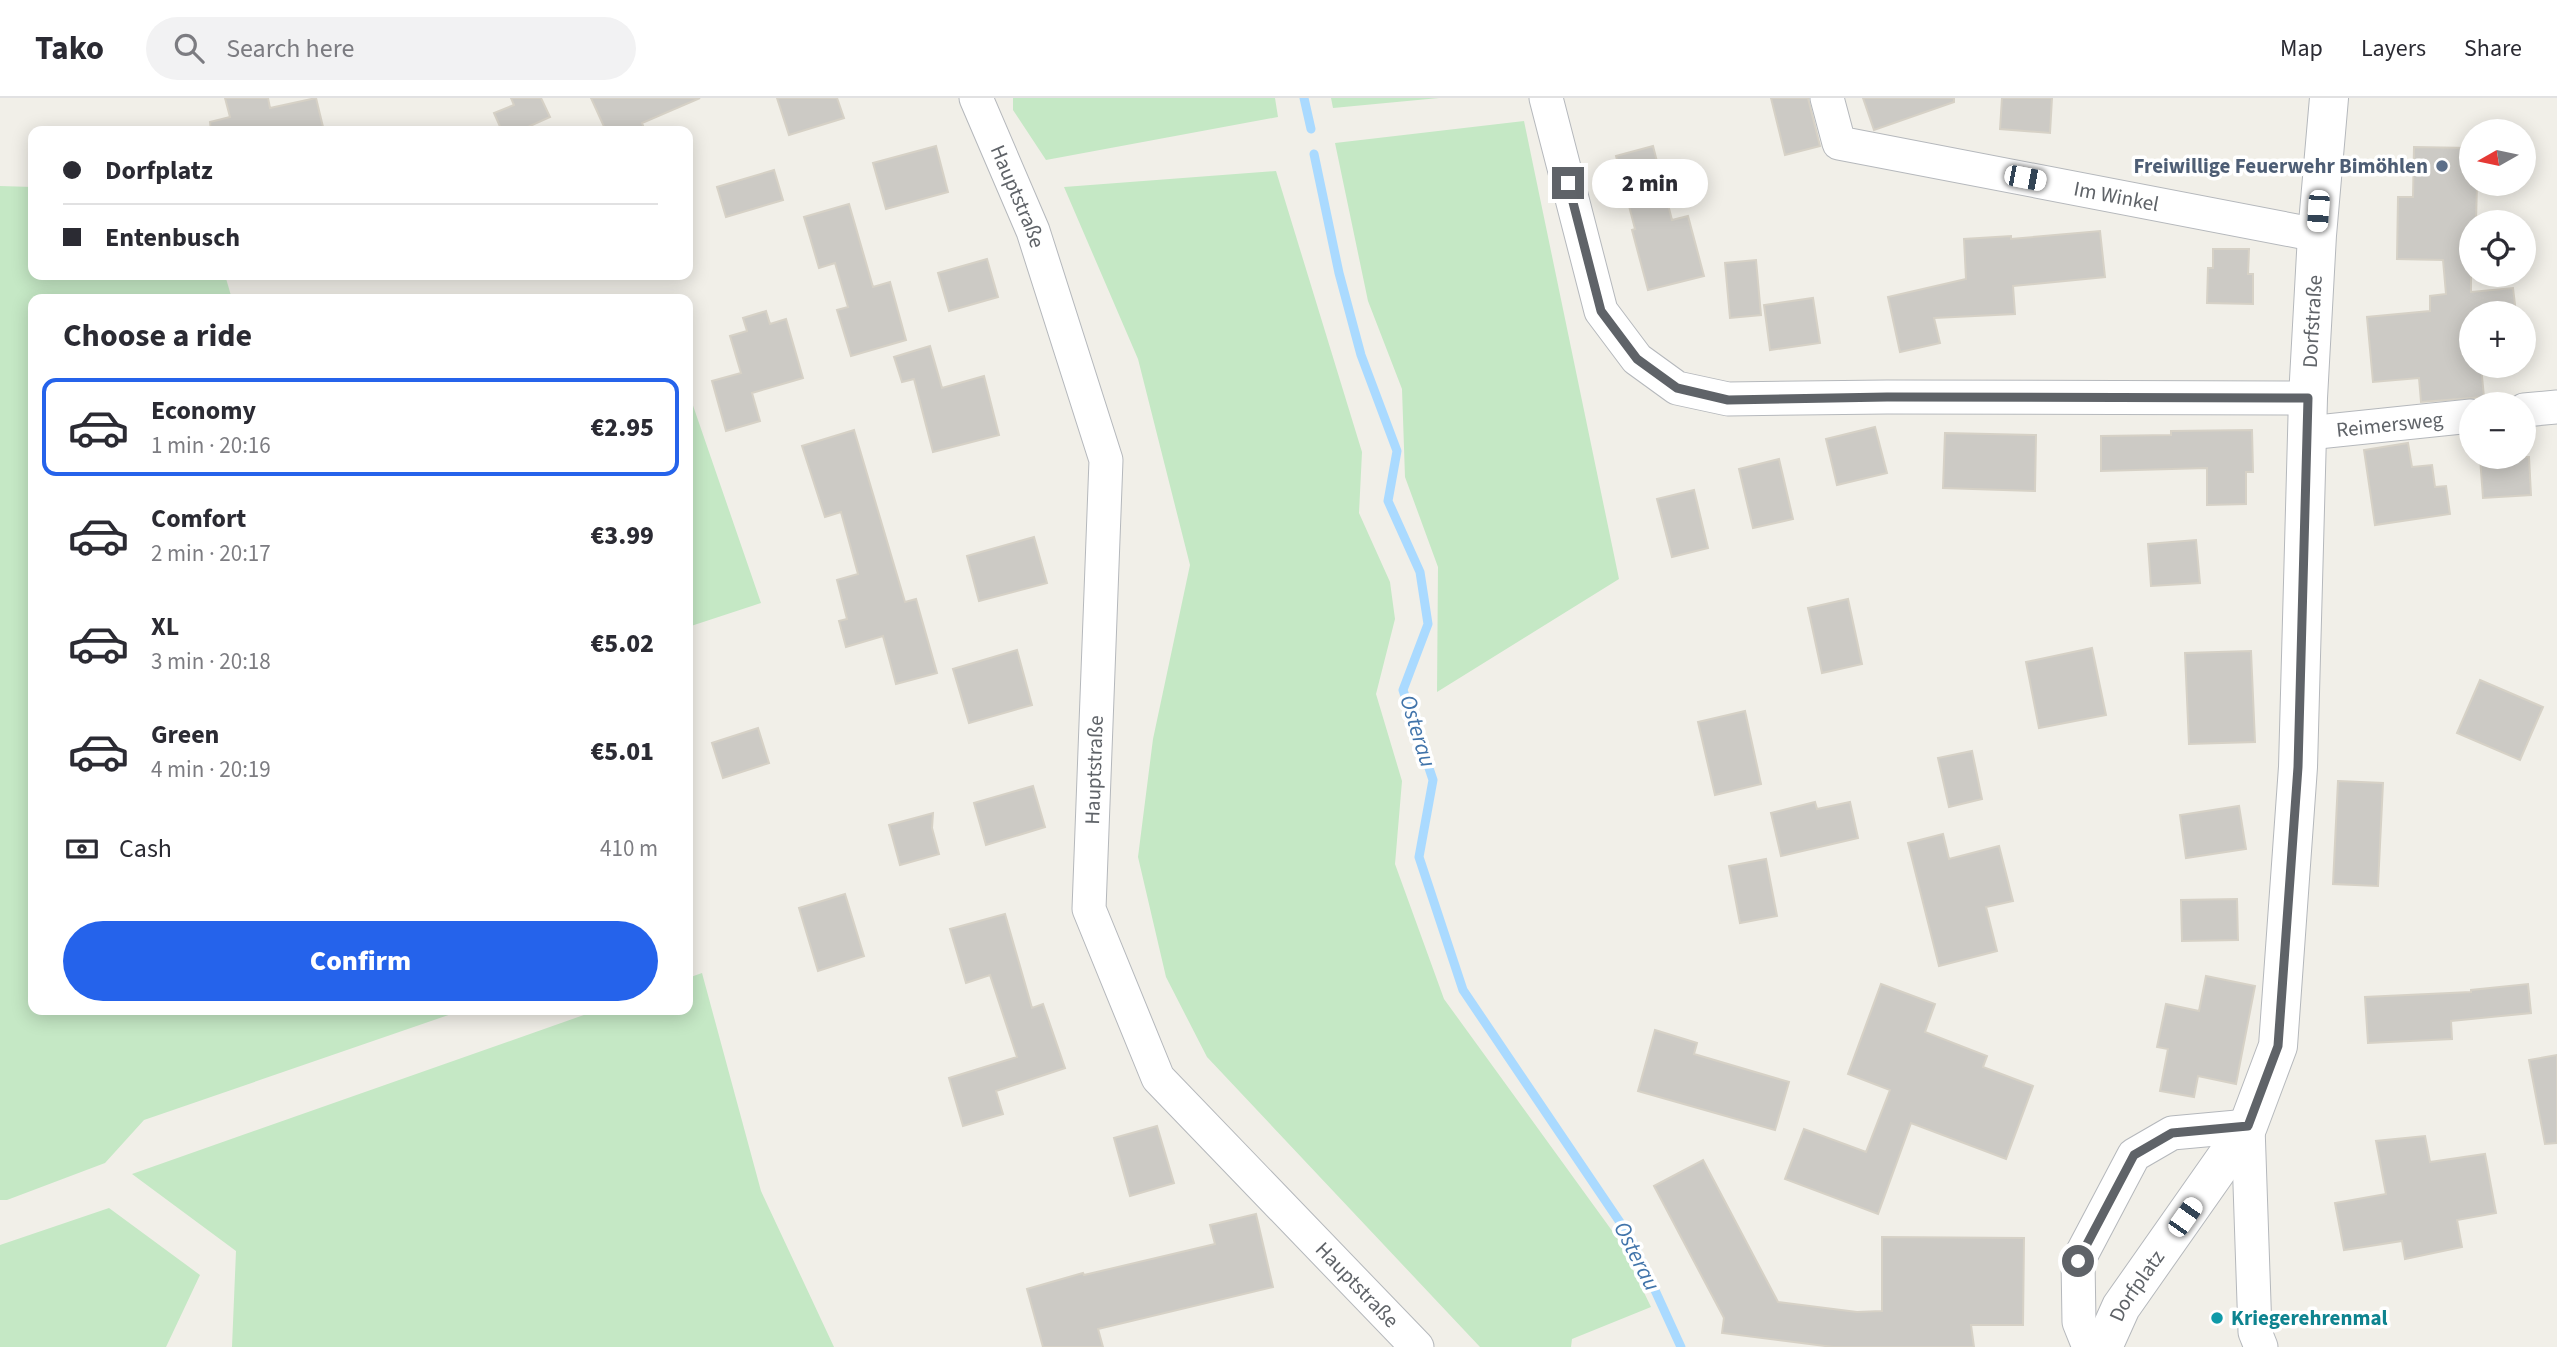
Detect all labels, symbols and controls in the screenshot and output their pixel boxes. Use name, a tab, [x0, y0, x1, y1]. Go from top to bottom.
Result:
search box	[146, 17, 636, 80]
text: Tako	[35, 25, 104, 72]
icon: search	[170, 29, 208, 67]
text: Search here	[226, 30, 354, 67]
text: Map	[2280, 31, 2323, 66]
text: Layers	[2361, 31, 2426, 66]
text: Share	[2464, 31, 2522, 66]
north arrow	[2459, 119, 2536, 196]
map controls	[2459, 119, 2536, 469]
street label: Hauptstraße	[983, 140, 1052, 252]
place label: Freiwillige Feuerwehr Bimöhlen	[2133, 151, 2428, 181]
text: Dorfplatz	[105, 152, 213, 189]
callout: 2 min	[1592, 158, 1708, 208]
marker: Freiwillige Feuerwehr Bimöhlen	[2434, 158, 2450, 174]
car	[2003, 164, 2048, 192]
route end	[1552, 167, 1584, 199]
text: 2 min	[1622, 167, 1678, 200]
street label: Im Winkel	[2071, 174, 2161, 219]
car	[2307, 189, 2330, 233]
button: locate	[2459, 210, 2536, 287]
text: Entenbusch	[105, 219, 240, 256]
street label: Dorfstraße	[2295, 274, 2330, 369]
button: +	[2459, 301, 2536, 378]
text: Choose a ride	[63, 313, 252, 359]
text: Economy	[151, 392, 256, 429]
button: −	[2459, 392, 2536, 469]
icon: car	[67, 396, 130, 459]
street label: Reimersweg	[2335, 404, 2445, 445]
text: €2.95	[590, 409, 654, 446]
text: 1 min · 20:16	[151, 429, 271, 462]
text: Comfort	[151, 500, 246, 537]
icon: car	[67, 504, 130, 567]
text: €3.99	[590, 517, 654, 554]
text: 2 min · 20:17	[151, 537, 271, 570]
text: XL	[151, 608, 179, 645]
icon: car	[67, 612, 130, 675]
text: €5.02	[590, 625, 654, 662]
text: 3 min · 20:18	[151, 645, 271, 678]
water label: Osterau	[1391, 691, 1445, 771]
street label: Hauptstraße	[1077, 715, 1111, 825]
text: Green	[151, 716, 219, 753]
icon: car	[67, 720, 130, 783]
text: €5.01	[590, 733, 654, 770]
text: 4 min · 20:19	[151, 753, 271, 786]
icon: cash	[63, 830, 101, 868]
text: Cash	[119, 830, 172, 867]
text: 410 m	[600, 832, 658, 865]
button: Confirm	[63, 921, 658, 1001]
car	[2165, 1194, 2206, 1240]
water label: Osterau	[1605, 1216, 1669, 1296]
street label: Hauptstraße	[1308, 1235, 1406, 1335]
street label: Dorfplatz	[2101, 1244, 2172, 1326]
route start	[2062, 1245, 2094, 1277]
place label: Kriegerehrenmal	[2231, 1303, 2388, 1333]
marker: Kriegerehrenmal	[2209, 1310, 2225, 1326]

